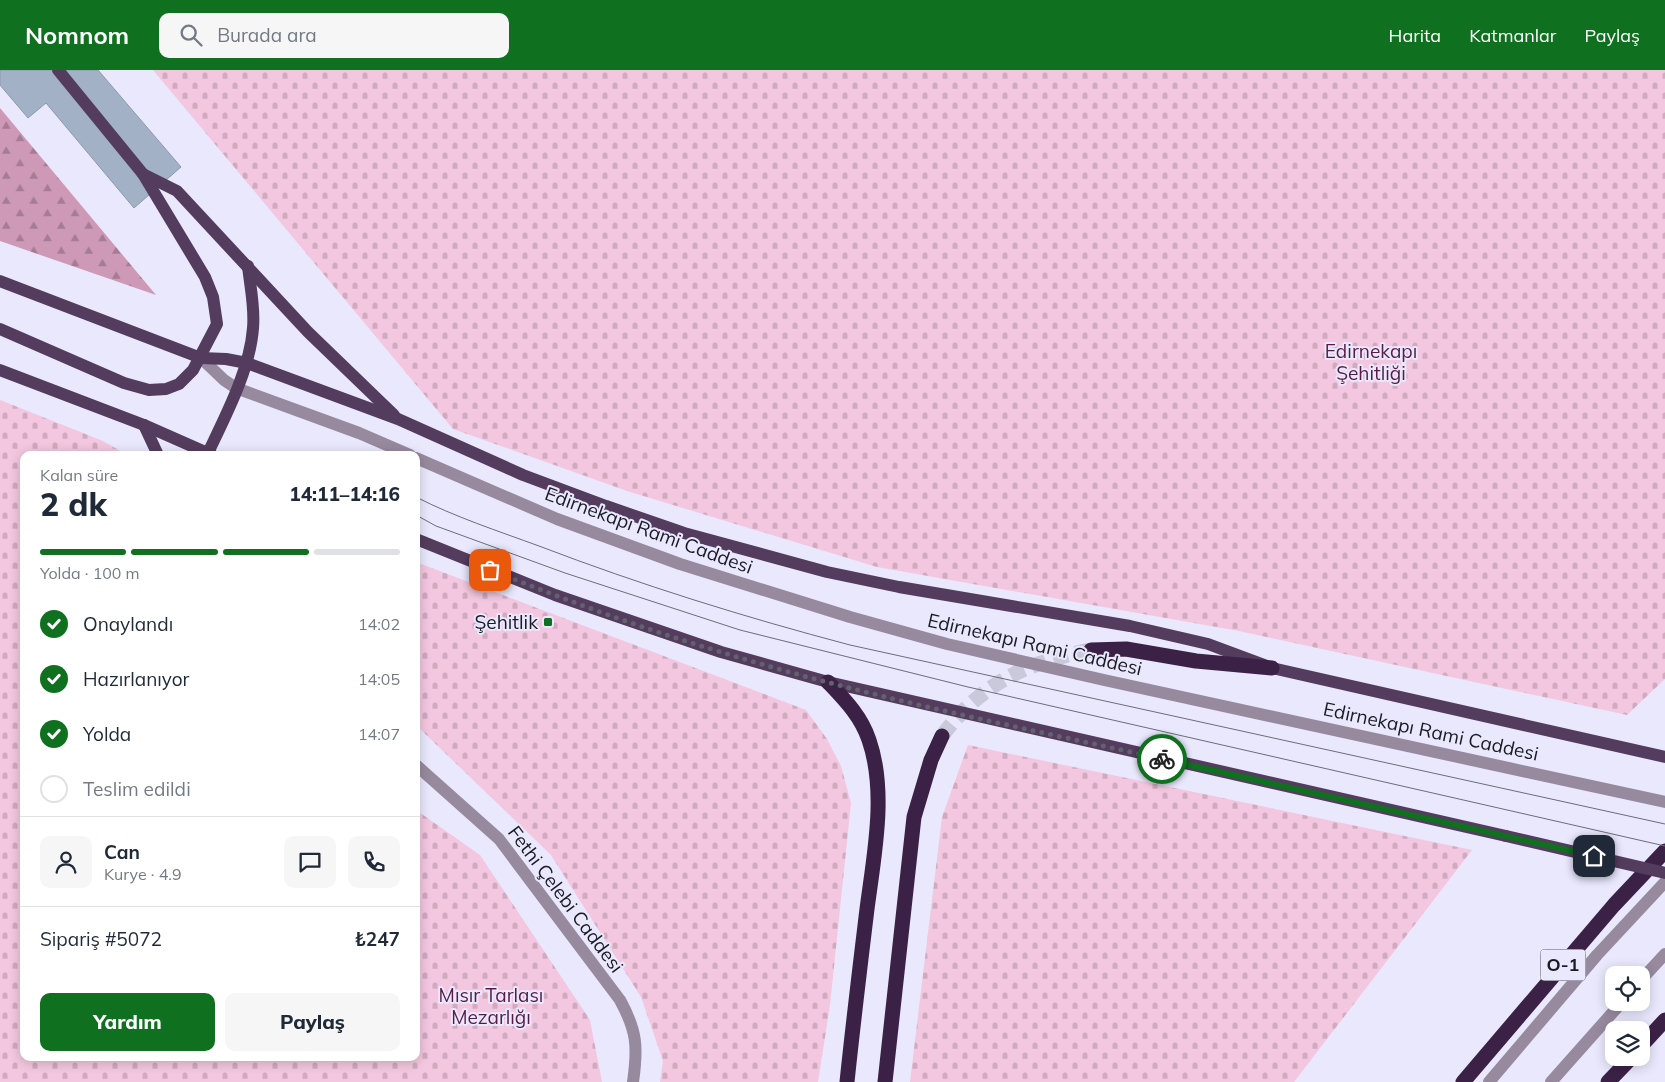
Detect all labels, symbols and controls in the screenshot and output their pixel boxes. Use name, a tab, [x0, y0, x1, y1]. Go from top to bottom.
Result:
search box	[159, 13, 509, 58]
text: Nomnom	[25, 20, 129, 50]
icon: search	[177, 21, 205, 49]
text: Burada ara	[217, 23, 317, 47]
text: Harita	[1389, 24, 1441, 47]
text: Katmanlar	[1469, 24, 1556, 47]
text: Paylaş	[1584, 24, 1640, 47]
park label: Edirnekapı Şehitliği	[1325, 339, 1417, 385]
text: Kalan süre	[40, 465, 118, 485]
street label: Edirnekapı Rami Caddesi	[542, 481, 756, 579]
text: 14:11–14:16	[289, 482, 400, 506]
text: 2 dk	[40, 484, 107, 524]
pin	[469, 549, 511, 591]
icon: bag	[476, 556, 504, 584]
text: Yolda · 100 m	[40, 563, 140, 583]
street label: Edirnekapı Rami Caddesi	[925, 608, 1145, 680]
icon: check	[40, 610, 68, 638]
place label: Şehitlik	[474, 610, 538, 634]
text: Onaylandı	[83, 612, 173, 636]
text: 14:02	[358, 614, 400, 634]
marker: Şehitlik	[542, 616, 554, 628]
icon: check	[40, 665, 68, 693]
text: Hazırlanıyor	[83, 667, 190, 691]
text: 14:05	[358, 669, 400, 689]
street label: Edirnekapı Rami Caddesi	[1321, 696, 1541, 766]
icon: check	[40, 720, 68, 748]
text: Yolda	[83, 722, 131, 746]
text: 14:07	[358, 724, 400, 744]
courier	[1137, 734, 1187, 784]
icon: bike	[1148, 745, 1176, 773]
text: Teslim edildi	[83, 777, 191, 801]
street label: Fethi Çelebi Caddesi	[503, 821, 629, 977]
pin	[1573, 835, 1615, 877]
button: person	[40, 836, 92, 888]
button: chat	[284, 836, 336, 888]
button: phone	[348, 836, 400, 888]
text: Can	[104, 840, 140, 864]
icon: home	[1580, 842, 1608, 870]
text: Kurye · 4.9	[104, 864, 181, 884]
text: Sipariş #5072	[40, 927, 162, 951]
text: ₺247	[354, 927, 400, 951]
road number: O-1	[1540, 950, 1586, 980]
map controls	[1605, 966, 1650, 1066]
button: locate	[1605, 966, 1650, 1011]
park label: Mısır Tarlası Mezarlığı	[439, 983, 543, 1029]
button: Yardım	[40, 993, 215, 1051]
button: Paylaş	[225, 993, 400, 1051]
button: layers	[1605, 1021, 1650, 1066]

